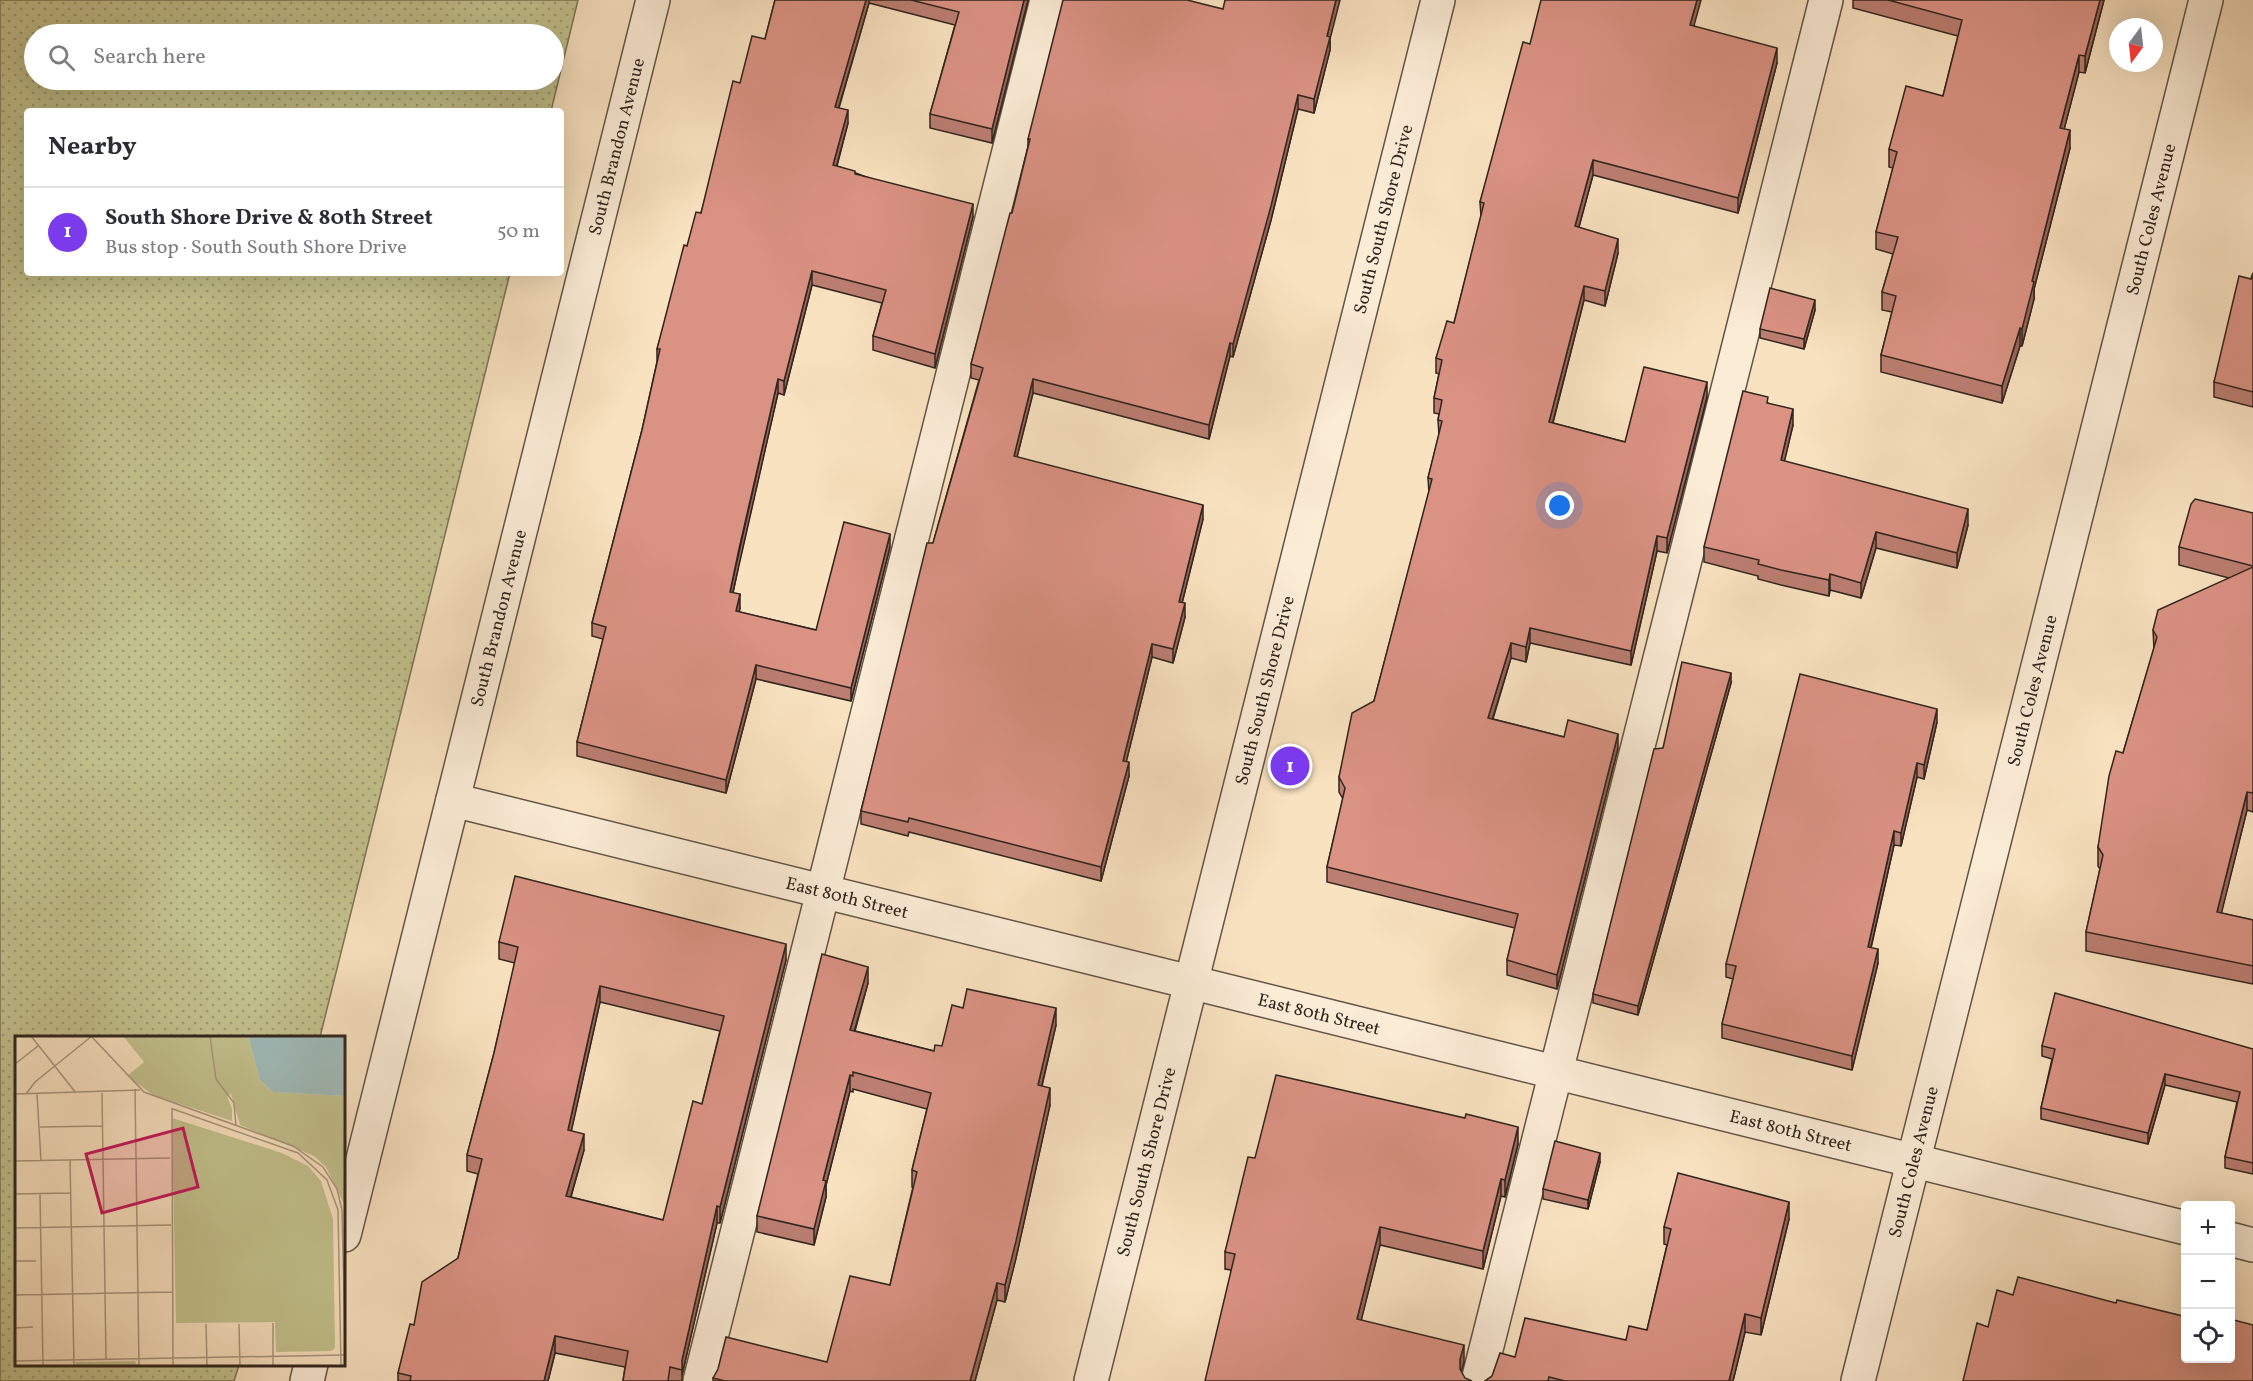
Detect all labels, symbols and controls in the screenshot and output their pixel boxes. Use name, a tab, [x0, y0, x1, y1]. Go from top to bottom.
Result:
north arrow	[2109, 18, 2163, 72]
search box	[24, 24, 564, 90]
icon: search	[45, 41, 78, 74]
text: Search here	[93, 42, 206, 73]
street label: South Brandon Avenue	[584, 56, 652, 238]
street label: South South Shore Drive	[1349, 122, 1420, 317]
text: Nearby	[48, 129, 137, 165]
street label: South Coles Avenue	[2121, 141, 2183, 298]
text: South Shore Drive & 80th Street	[105, 203, 433, 234]
text: 1	[63, 218, 72, 246]
text: 50 m	[497, 218, 540, 246]
text: Bus stop · South South Shore Drive	[105, 234, 407, 262]
your location	[1545, 491, 1574, 520]
street label: South Brandon Avenue	[466, 527, 534, 710]
street label: South South Shore Drive	[1230, 593, 1302, 788]
street label: South Coles Avenue	[2002, 612, 2065, 769]
pin: 1	[1270, 744, 1310, 789]
street label: East 80th Street	[783, 872, 911, 926]
street label: East 80th Street	[1255, 988, 1382, 1042]
inset map	[15, 1036, 345, 1366]
street label: South South Shore Drive	[1112, 1065, 1183, 1260]
street label: South Coles Avenue	[1884, 1084, 1946, 1241]
street label: East 80th Street	[1727, 1105, 1854, 1159]
map controls	[2181, 1201, 2235, 1363]
button: +	[2181, 1201, 2235, 1255]
button: −	[2181, 1255, 2235, 1309]
button: locate	[2181, 1309, 2235, 1363]

